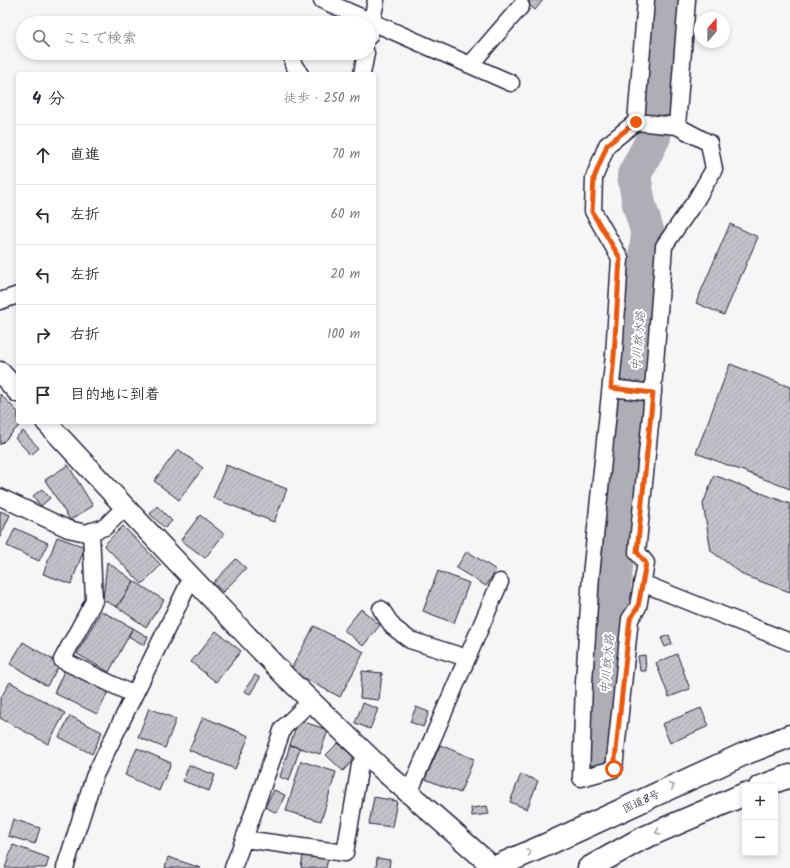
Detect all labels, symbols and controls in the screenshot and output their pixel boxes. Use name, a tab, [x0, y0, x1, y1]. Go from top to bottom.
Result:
north arrow	[694, 12, 730, 48]
search box	[16, 16, 376, 60]
icon: search	[30, 27, 52, 49]
text: ここで検索	[62, 27, 137, 51]
text: 4 分	[32, 86, 65, 113]
text: 徒歩 · 250 m	[284, 88, 360, 109]
route end	[627, 113, 645, 131]
text: 直進	[70, 143, 100, 167]
icon: ahead	[32, 144, 54, 166]
text: 70 m	[332, 144, 360, 165]
text: 左折	[70, 203, 100, 227]
icon: left	[32, 204, 54, 226]
text: 60 m	[331, 204, 360, 225]
text: 左折	[70, 263, 100, 287]
icon: left	[32, 264, 54, 286]
text: 20 m	[330, 264, 360, 285]
water label: 中川放水路	[626, 309, 651, 372]
text: 右折	[70, 323, 100, 347]
icon: right	[32, 324, 54, 346]
text: 100 m	[327, 324, 360, 345]
text: 目的地に到着	[70, 383, 160, 407]
icon: arrive	[32, 384, 54, 406]
water label: 中川放水路	[595, 632, 620, 695]
route start	[605, 760, 623, 778]
one-way arrow	[668, 783, 676, 791]
map controls	[742, 784, 778, 856]
button: +	[742, 784, 778, 820]
street label: 国道8号	[620, 785, 663, 818]
button: −	[742, 820, 778, 856]
one-way arrow	[655, 827, 662, 835]
one-way arrow	[525, 849, 532, 857]

